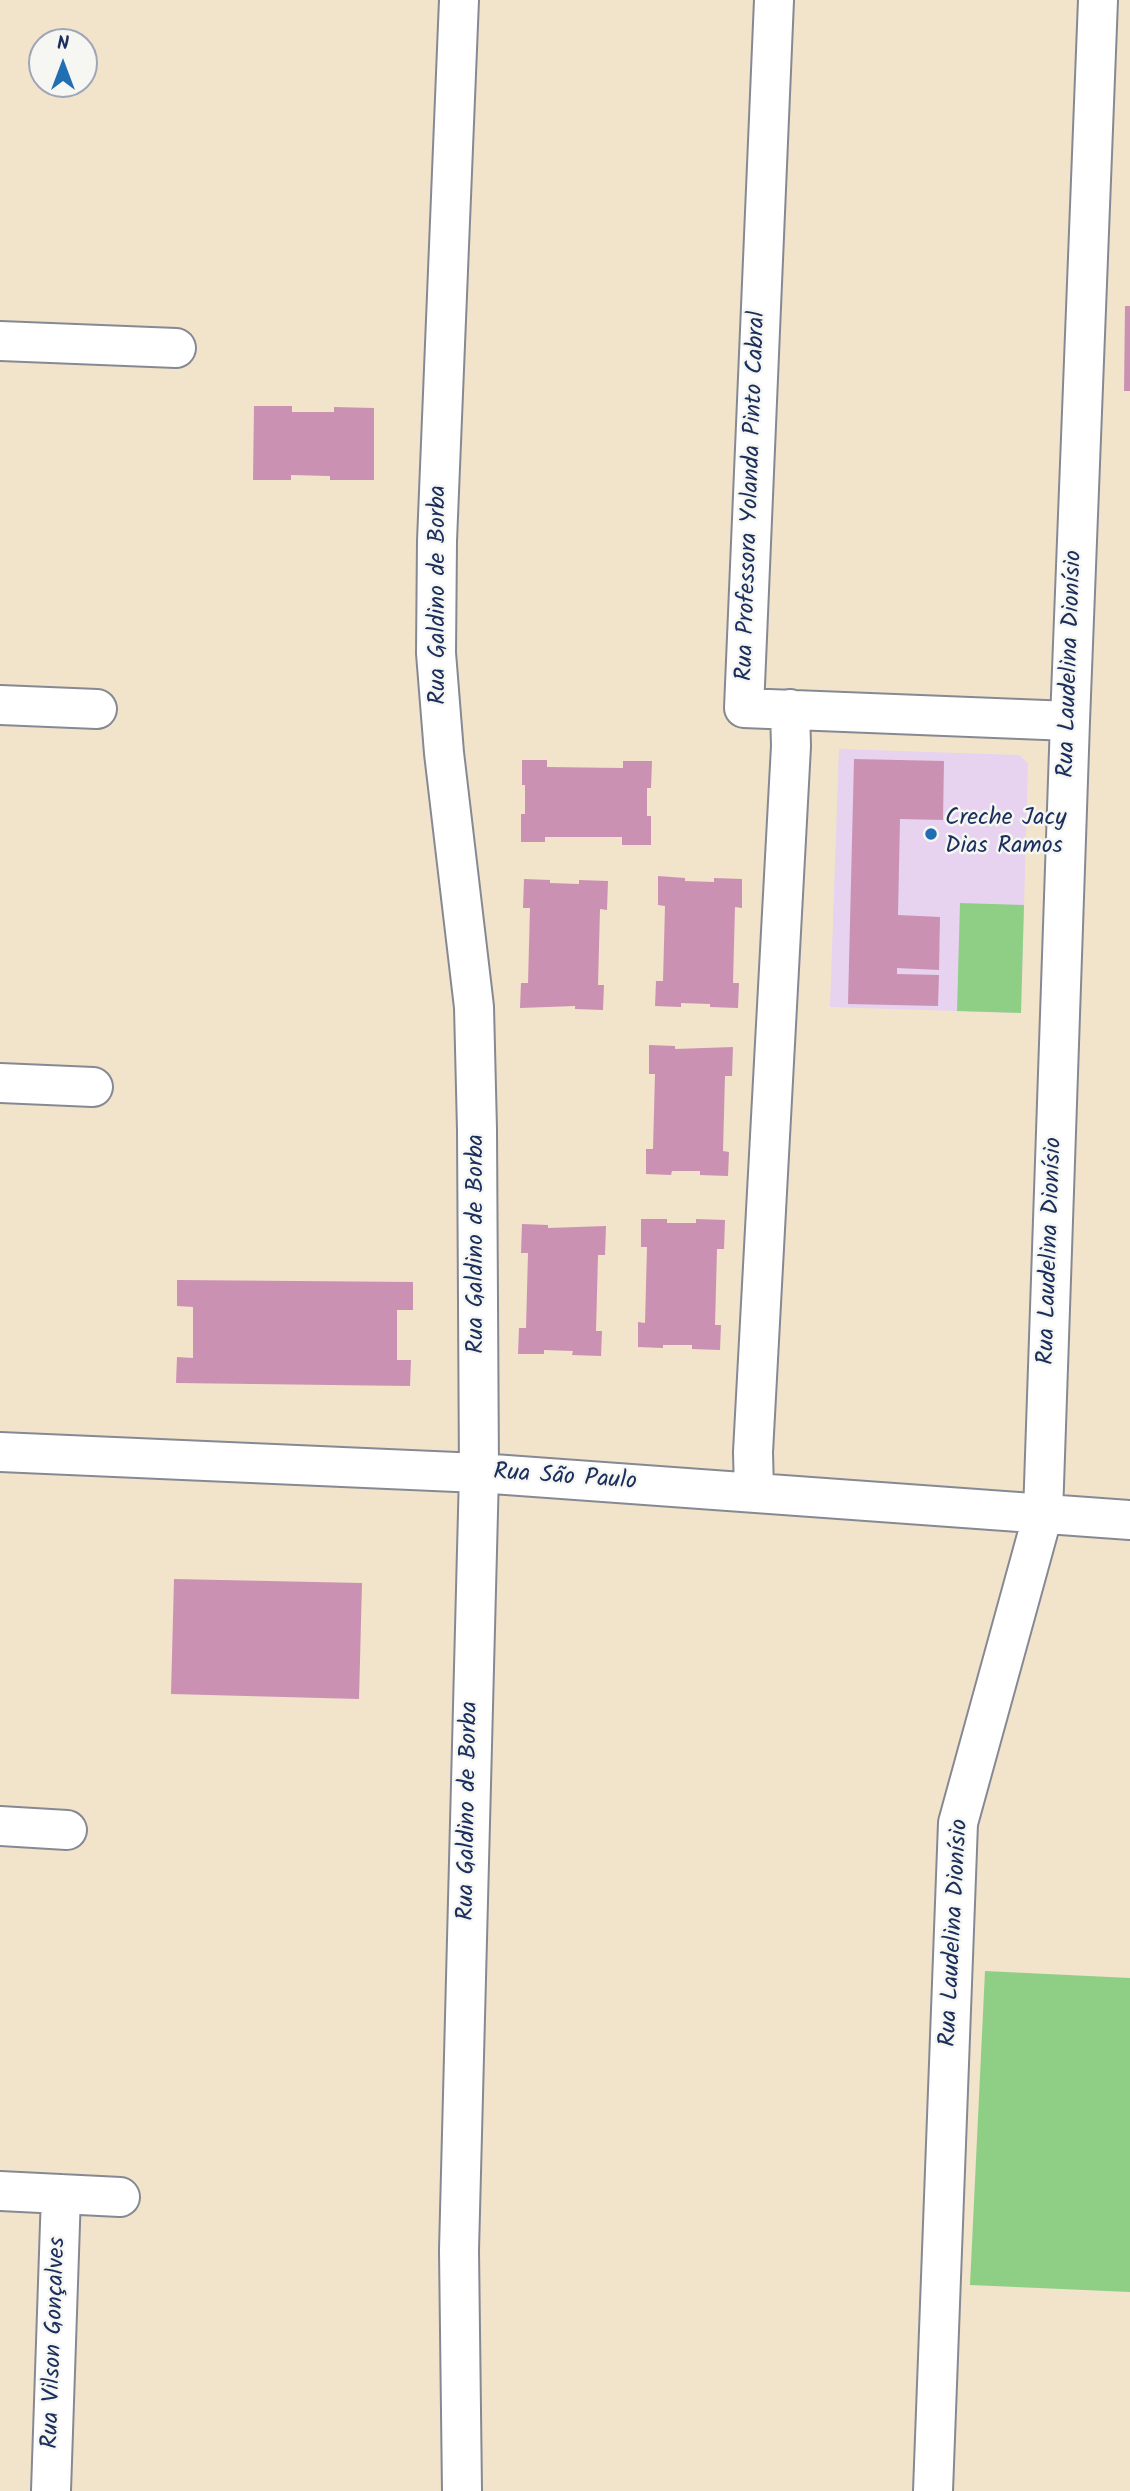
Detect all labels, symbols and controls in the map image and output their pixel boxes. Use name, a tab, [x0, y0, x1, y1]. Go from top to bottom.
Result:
north arrow	[28, 28, 98, 98]
text: N	[57, 29, 69, 59]
street label: Rua Professora Yolanda Pinto Cabral	[732, 310, 774, 682]
street label: Rua Galdino de Borba	[426, 485, 454, 705]
street label: Rua Laudelina Dionísio	[1054, 550, 1090, 778]
place label: Creche Jacy Dias Ramos	[945, 806, 1067, 862]
marker: Creche Jacy Dias Ramos	[923, 826, 939, 842]
street label: Rua Galdino de Borba	[464, 1134, 492, 1354]
street label: Rua Laudelina Dionísio	[1034, 1137, 1070, 1365]
street label: Rua São Paulo	[492, 1460, 638, 1498]
street label: Rua Galdino de Borba	[454, 1701, 486, 1921]
street label: Rua Laudelina Dionísio	[936, 1819, 976, 2047]
street label: Rua Vilson Gonçalves	[38, 2237, 74, 2449]

